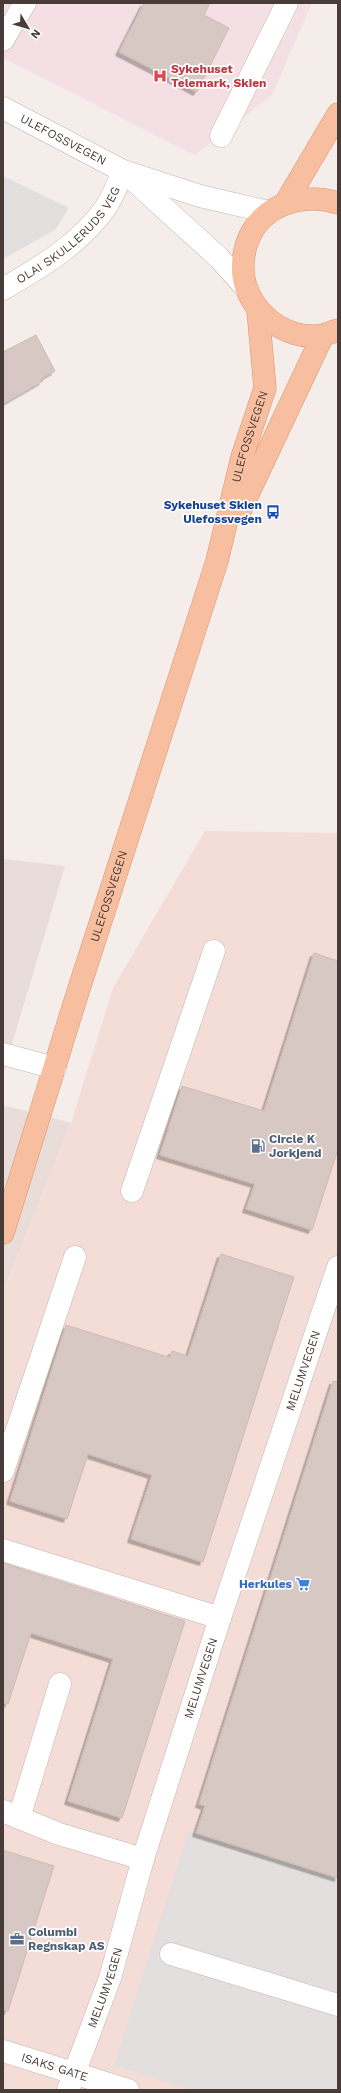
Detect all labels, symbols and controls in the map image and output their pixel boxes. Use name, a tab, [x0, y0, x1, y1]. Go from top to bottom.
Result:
north arrow	[8, 8, 48, 48]
text: N	[28, 27, 43, 41]
place label: Sykehuset Telemark, Skien	[171, 62, 267, 90]
hospital icon: Sykehuset Telemark, Skien	[152, 68, 168, 84]
street label: ULEFOSSVEGEN	[18, 111, 109, 168]
street label: OLAI SKULLERUDS VEG	[14, 184, 123, 287]
street label: ULEFOSSVEGEN	[229, 389, 271, 484]
place label: Sykehuset Skien Ulefossvegen	[164, 498, 262, 526]
bus stop icon: Sykehuset Skien Ulefossvegen	[265, 504, 281, 520]
street label: ULEFOSSVEGEN	[88, 849, 130, 944]
place label: Circle K Jorkjend	[269, 1132, 322, 1160]
fuel station icon: Circle K Jorkjend	[250, 1138, 266, 1154]
street label: MELUMVEGEN	[283, 1329, 323, 1413]
supermarket icon: Herkules	[295, 1576, 311, 1592]
place label: Herkules	[239, 1577, 293, 1591]
street label: MELUMVEGEN	[181, 1636, 220, 1720]
place label: Columbi Regnskap AS	[28, 1925, 105, 1953]
office icon: Columbi Regnskap AS	[9, 1931, 25, 1947]
street label: MELUMVEGEN	[85, 1946, 125, 2030]
street label: ISAKS GATE	[20, 2050, 90, 2084]

